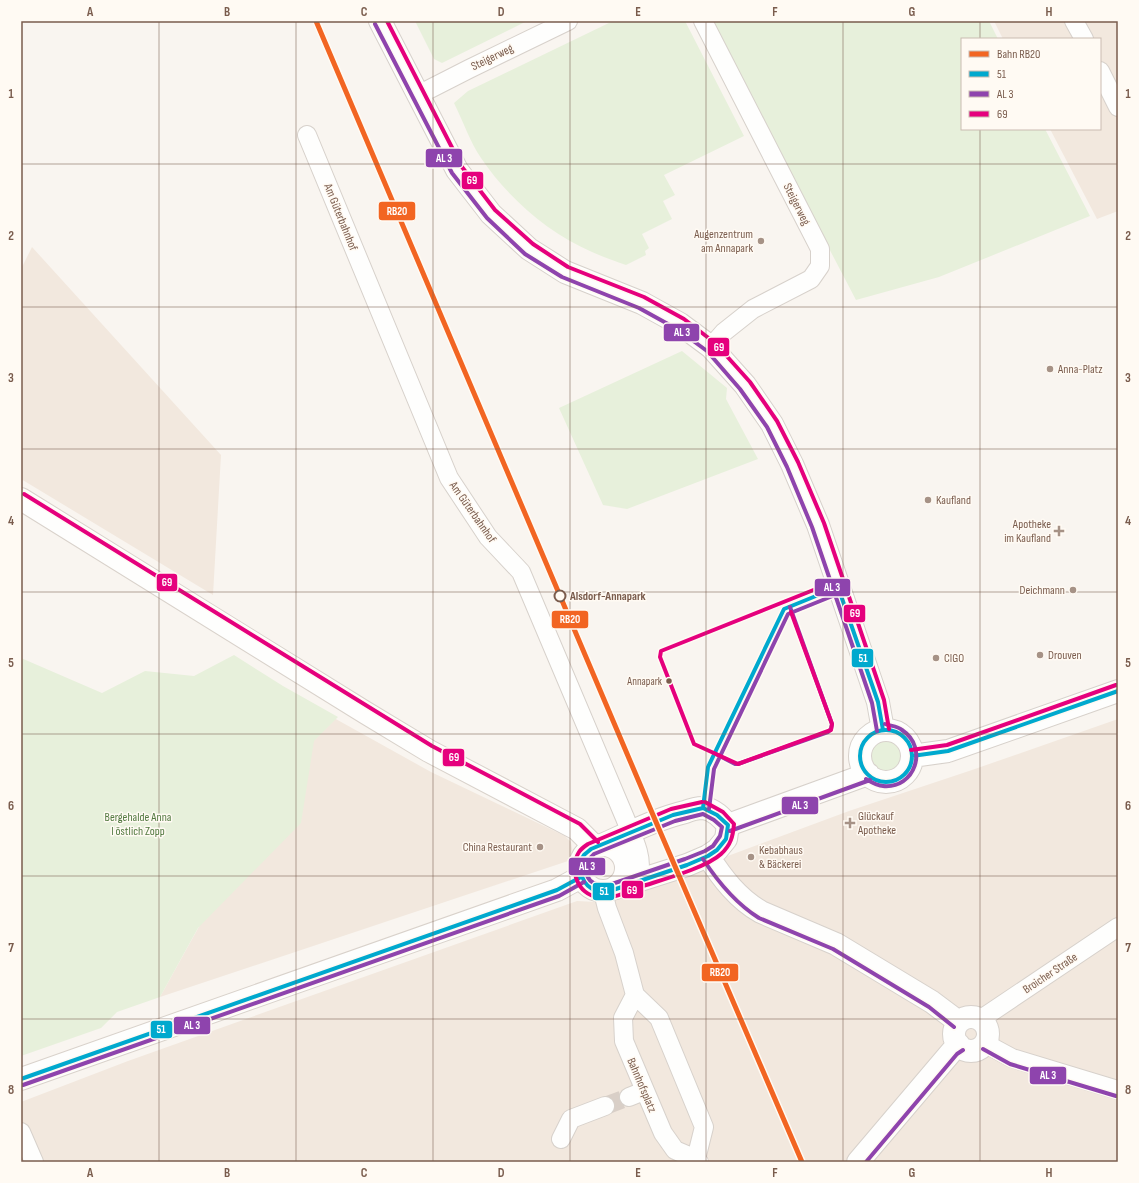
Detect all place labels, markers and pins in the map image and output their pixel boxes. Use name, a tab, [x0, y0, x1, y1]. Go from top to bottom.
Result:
place label: Augenzentrum am Annapark	[693, 227, 753, 256]
marker: Augenzentrum am Annapark	[756, 236, 766, 246]
place label: Anna-Platz	[1057, 362, 1103, 377]
marker: Anna-Platz	[1045, 364, 1055, 374]
place label: Kaufland	[936, 493, 971, 508]
marker: Kaufland	[923, 495, 933, 505]
place label: Apotheke im Kaufland	[1004, 517, 1051, 546]
marker: Apotheke im Kaufland	[1054, 526, 1064, 536]
place label: Deichmann	[1020, 583, 1065, 598]
marker: Deichmann	[1068, 585, 1078, 595]
marker: Alsdorf-Annapark	[553, 589, 567, 603]
place label: Alsdorf-Annapark	[569, 589, 646, 604]
place label: Drouven	[1048, 648, 1082, 663]
marker: Drouven	[1035, 650, 1045, 660]
place label: CIGO	[944, 651, 964, 666]
marker: CIGO	[931, 653, 941, 663]
place label: Annapark	[626, 675, 663, 688]
marker: Annapark	[664, 676, 674, 686]
place label: Glückauf Apotheke	[857, 809, 896, 838]
marker: Glückauf Apotheke	[845, 818, 855, 828]
place label: China Restaurant	[463, 840, 532, 855]
marker: China Restaurant	[535, 842, 545, 852]
place label: Kebabhaus & Bäckerei	[759, 843, 803, 872]
marker: Kebabhaus & Bäckerei	[746, 852, 756, 862]

